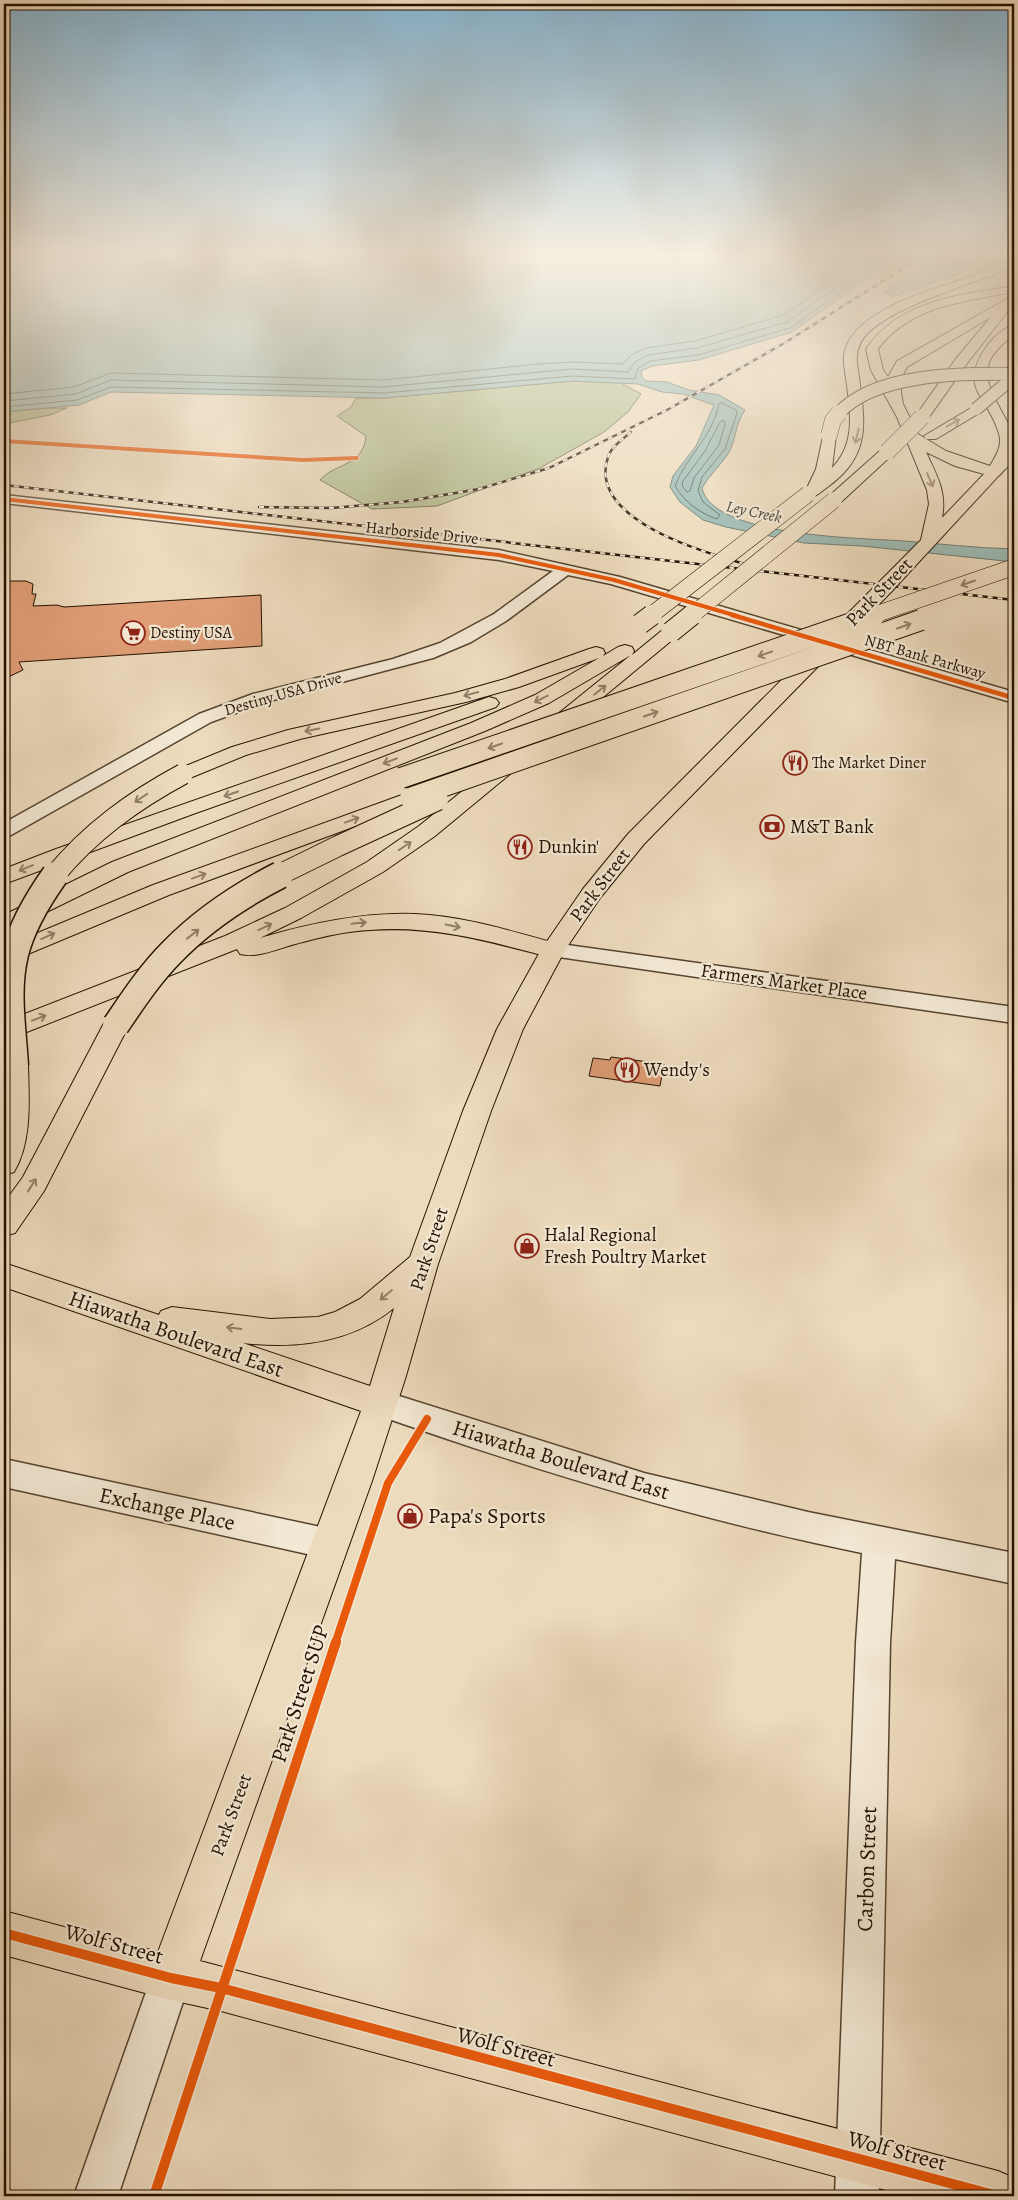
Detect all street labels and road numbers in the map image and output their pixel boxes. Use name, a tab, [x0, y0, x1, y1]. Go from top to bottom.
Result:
street label: Harborside Drive	[364, 516, 480, 550]
street label: Park Street	[840, 552, 918, 632]
street label: NBT Bank Parkway	[862, 629, 989, 685]
street label: Destiny USA Drive	[222, 667, 344, 721]
street label: Park Street	[564, 843, 636, 927]
street label: Farmers Market Place	[699, 957, 869, 1007]
street label: Park Street	[403, 1204, 455, 1294]
street label: Hiawatha Boulevard East	[65, 1283, 287, 1385]
street label: Hiawatha Boulevard East	[449, 1413, 673, 1507]
street label: Exchange Place	[96, 1480, 238, 1538]
street label: Park Street SUP	[264, 1621, 336, 1767]
street label: Park Street	[204, 1770, 258, 1860]
street label: Carbon Street	[850, 1806, 884, 1932]
street label: Wolf Street	[60, 1916, 167, 1972]
street label: Wolf Street	[452, 2019, 559, 2075]
street label: Wolf Street	[843, 2123, 950, 2179]

